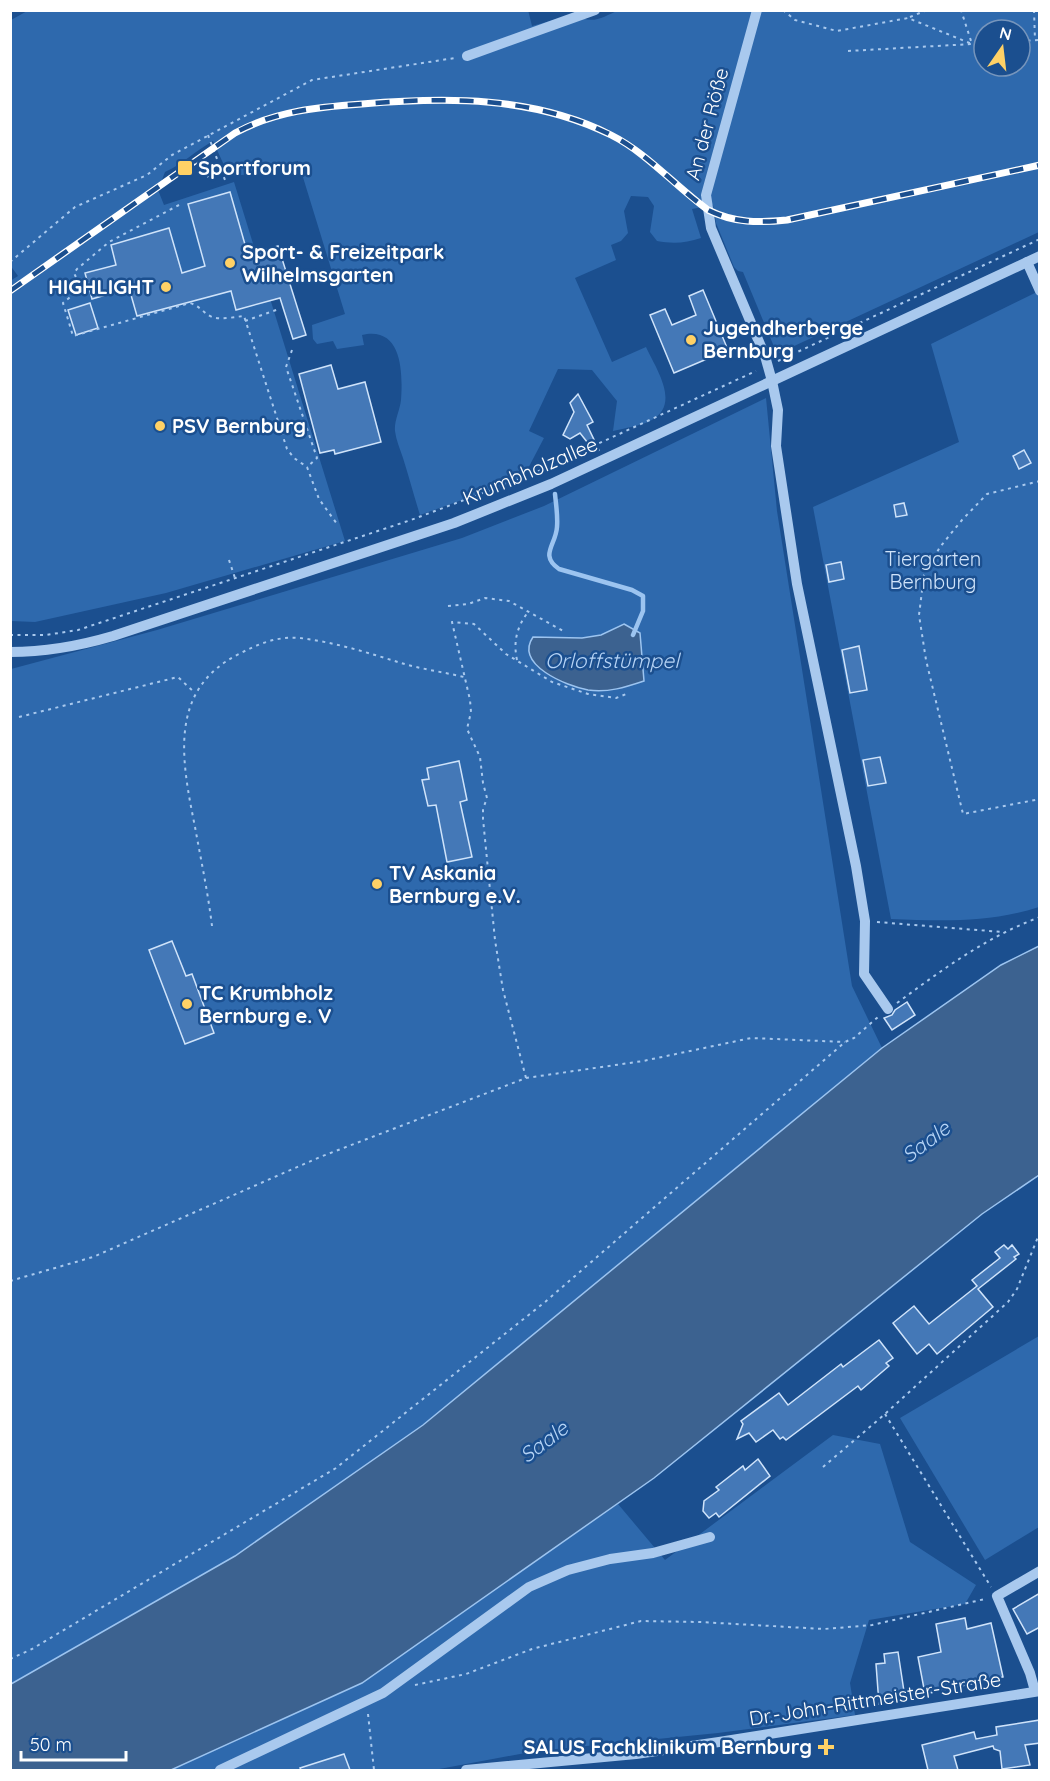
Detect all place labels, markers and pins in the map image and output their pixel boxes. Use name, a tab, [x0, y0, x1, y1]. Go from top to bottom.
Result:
place label: Sportforum	[198, 155, 311, 180]
marker: Sportforum	[176, 159, 194, 177]
place label: Sport- & Freizeitpark Wilhelmsgarten	[242, 239, 444, 287]
marker: Sport- & Freizeitpark Wilhelmsgarten	[223, 256, 237, 270]
place label: HIGHLIGHT	[48, 274, 154, 299]
marker: HIGHLIGHT	[159, 280, 173, 294]
place label: Jugendherberge Bernburg	[703, 315, 863, 363]
marker: Jugendherberge Bernburg	[684, 333, 698, 347]
place label: PSV Bernburg	[172, 413, 306, 438]
marker: PSV Bernburg	[153, 419, 167, 433]
place label: TV Askania Bernburg e.V.	[389, 860, 521, 908]
marker: TV Askania Bernburg e.V.	[370, 877, 384, 891]
place label: TC Krumbholz Bernburg e. V	[199, 980, 333, 1028]
marker: TC Krumbholz Bernburg e. V	[180, 997, 194, 1011]
place label: SALUS Fachklinikum Bernburg	[523, 1734, 812, 1759]
marker: SALUS Fachklinikum Bernburg	[817, 1738, 835, 1756]

